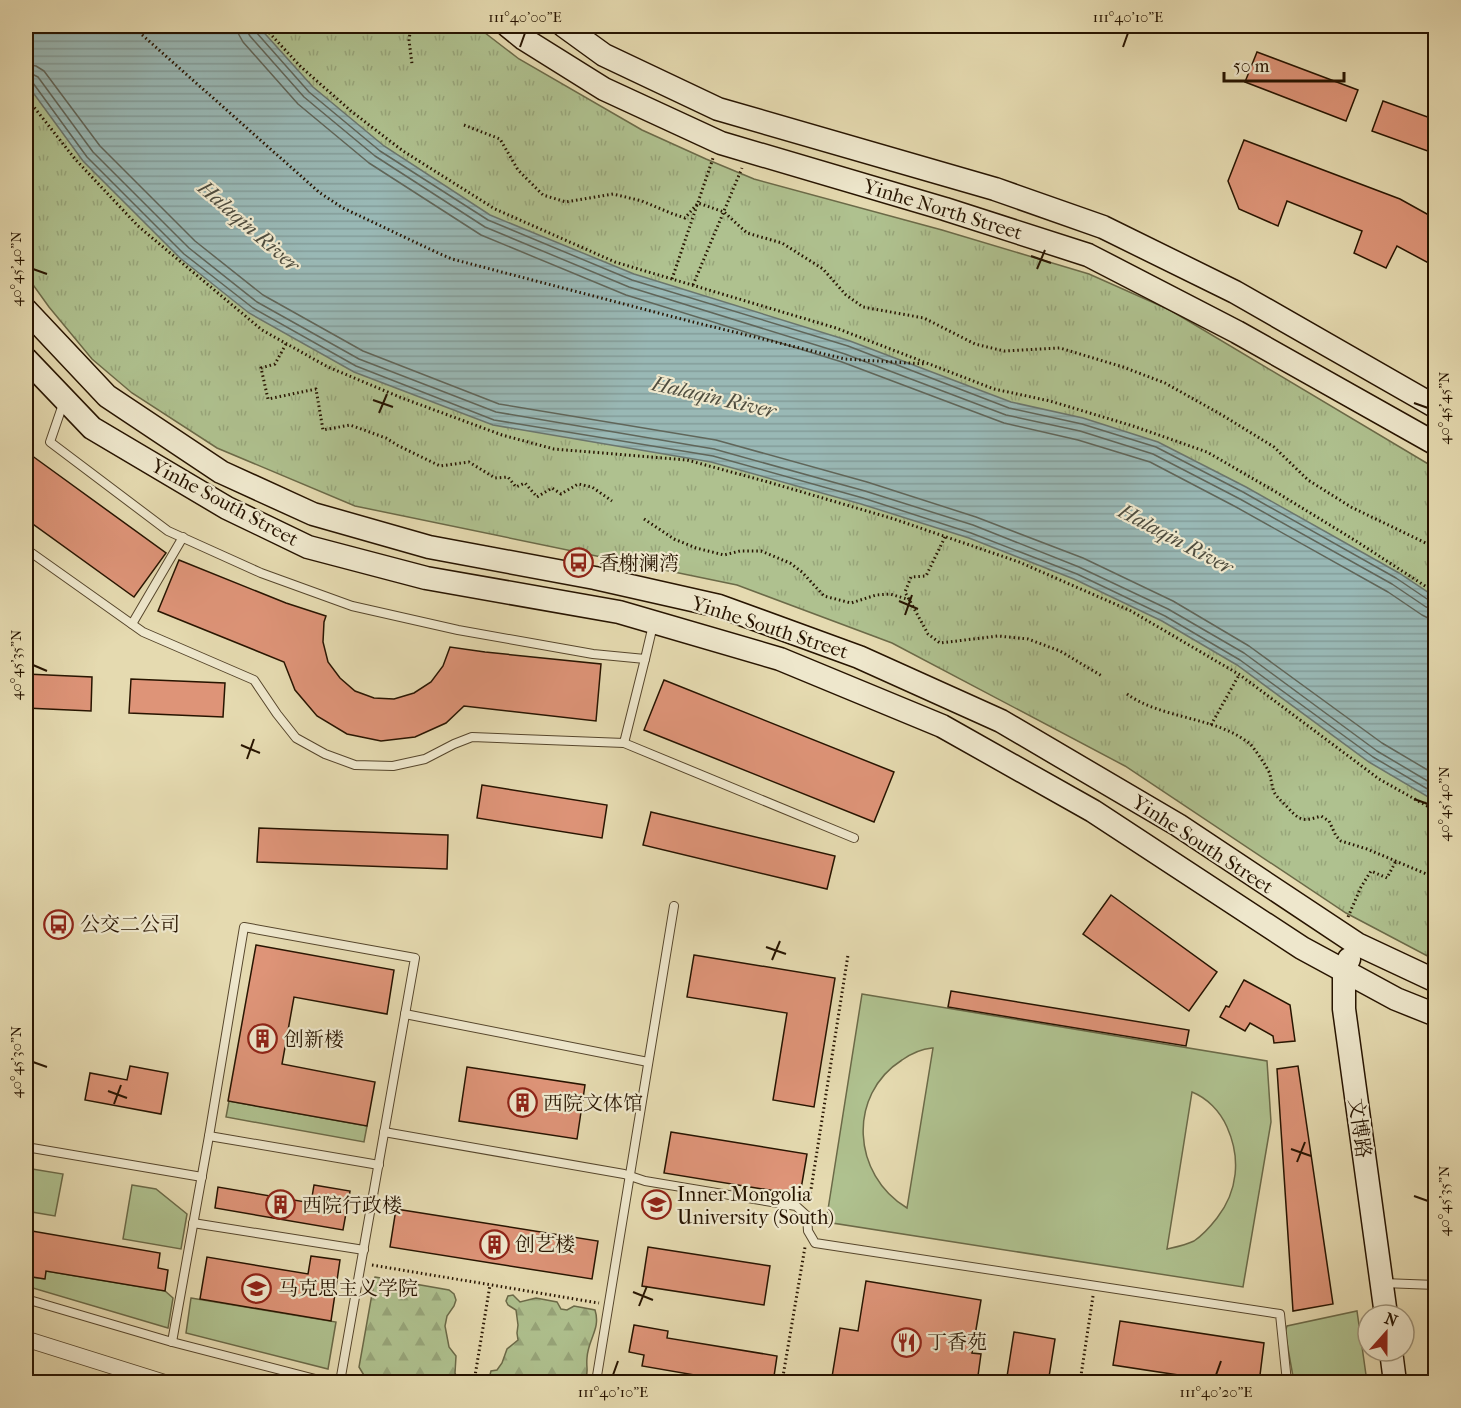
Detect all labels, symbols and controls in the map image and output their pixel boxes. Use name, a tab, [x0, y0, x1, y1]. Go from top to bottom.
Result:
text: 111°40'00"E	[488, 8, 562, 26]
text: 111°40'10"E	[1093, 8, 1163, 26]
scale bar	[1224, 45, 1344, 83]
text: 50 m	[1233, 56, 1270, 77]
street label: Yinhe North Street	[860, 174, 1025, 245]
water label: Halaqin River	[193, 175, 306, 277]
text: 40°45'40"N	[7, 231, 25, 307]
water label: Halaqin River	[649, 371, 780, 423]
text: 40°45'45"N	[1435, 371, 1453, 444]
street label: Yinhe South Street	[146, 453, 302, 551]
water label: Halaqin River	[1114, 498, 1239, 580]
bus stop icon: 香榭澜湾	[562, 547, 594, 579]
place label: 香榭澜湾	[599, 552, 679, 575]
street label: Yinhe South Street	[688, 591, 851, 664]
text: 40°45'35"N	[7, 629, 25, 700]
text: 40°45'40"N	[1435, 766, 1453, 842]
street label: Yinhe South Street	[1127, 790, 1277, 899]
bus stop icon: 公交二公司	[43, 908, 75, 940]
place label: 公交二公司	[80, 913, 180, 936]
building icon: 创新楼	[247, 1023, 279, 1055]
text: 40°45'30"N	[7, 1025, 25, 1098]
place label: 创新楼	[284, 1028, 344, 1051]
building icon: 西院文体馆	[506, 1087, 538, 1119]
place label: 西院文体馆	[543, 1092, 643, 1115]
street label: 文博路	[1344, 1097, 1375, 1159]
text: 40°45'35"N	[1435, 1165, 1453, 1236]
place label: Inner Mongolia University (South)	[677, 1183, 834, 1229]
building icon: 西院行政楼	[265, 1189, 297, 1221]
school or university icon: Inner Mongolia University (South)	[640, 1189, 672, 1221]
place label: 西院行政楼	[302, 1194, 402, 1217]
building icon: 创艺楼	[478, 1228, 510, 1260]
place label: 创艺楼	[515, 1233, 575, 1256]
school or university icon: 马克思主义学院	[241, 1272, 273, 1304]
place label: 马克思主义学院	[278, 1277, 418, 1300]
north arrow	[1356, 1303, 1416, 1363]
text: N	[1382, 1308, 1401, 1331]
restaurant icon: 丁香苑	[890, 1326, 922, 1358]
place label: 丁香苑	[927, 1331, 987, 1354]
text: 111°40'10"E	[578, 1383, 648, 1401]
text: 111°40'20"E	[1180, 1383, 1252, 1401]

